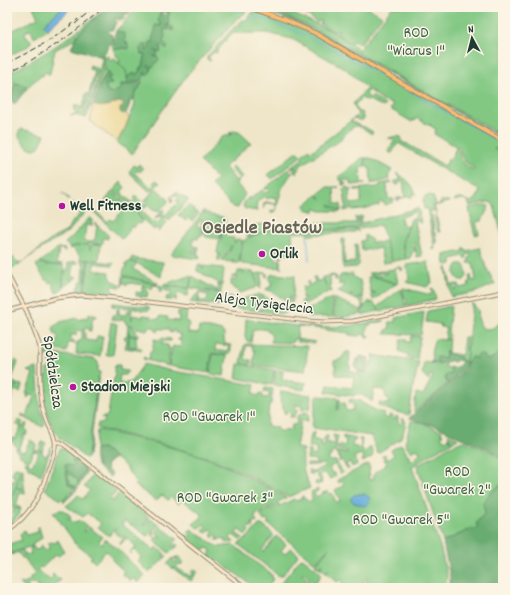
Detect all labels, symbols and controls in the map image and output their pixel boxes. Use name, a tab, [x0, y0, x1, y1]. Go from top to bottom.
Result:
north arrow	[452, 18, 492, 58]
park label: ROD "Wiarus 1"	[387, 22, 445, 63]
text: N	[467, 22, 475, 38]
place label: Well Fitness	[70, 195, 142, 218]
marker: Well Fitness	[57, 201, 67, 211]
district label: Osiedle Piastów	[202, 215, 322, 243]
place label: Orlik	[270, 243, 299, 266]
marker: Orlik	[257, 249, 267, 259]
street label: Aleja Tysiąclecia	[214, 287, 315, 321]
street label: Spółdzielcza	[36, 334, 69, 410]
place label: Stadion Miejski	[81, 376, 170, 399]
marker: Stadion Miejski	[68, 382, 78, 392]
park label: ROD "Gwarek 1"	[163, 406, 255, 429]
park label: ROD "Gwarek 2"	[423, 461, 491, 502]
park label: ROD "Gwarek 3"	[177, 487, 273, 510]
park label: ROD "Gwarek 5"	[353, 509, 449, 532]

